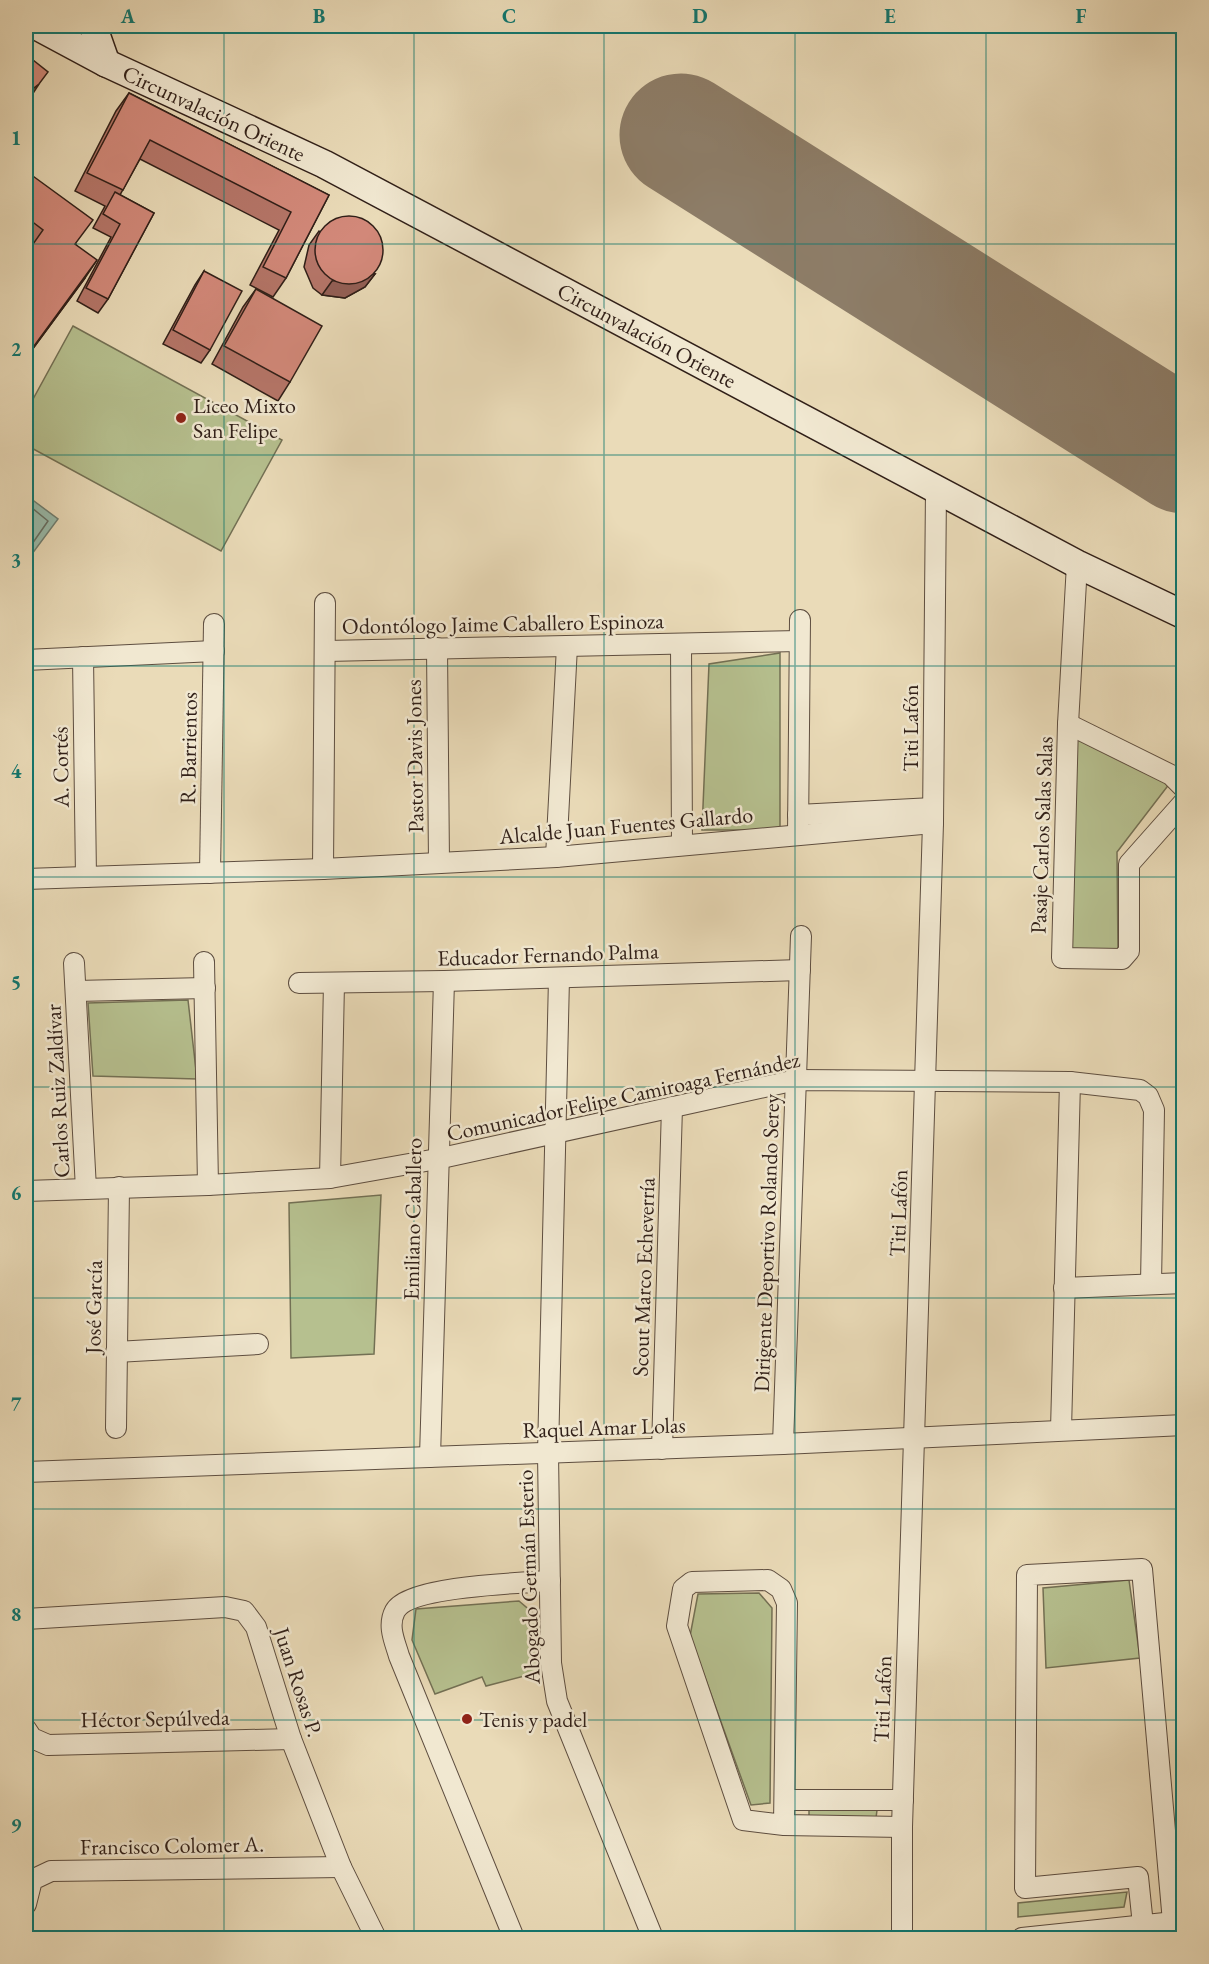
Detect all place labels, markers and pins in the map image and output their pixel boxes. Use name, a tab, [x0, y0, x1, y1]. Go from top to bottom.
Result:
place label: Liceo Mixto San Felipe	[193, 391, 296, 445]
marker: Liceo Mixto San Felipe	[174, 411, 188, 425]
place label: Tenis y padel	[479, 1705, 587, 1734]
marker: Tenis y padel	[460, 1712, 474, 1726]

